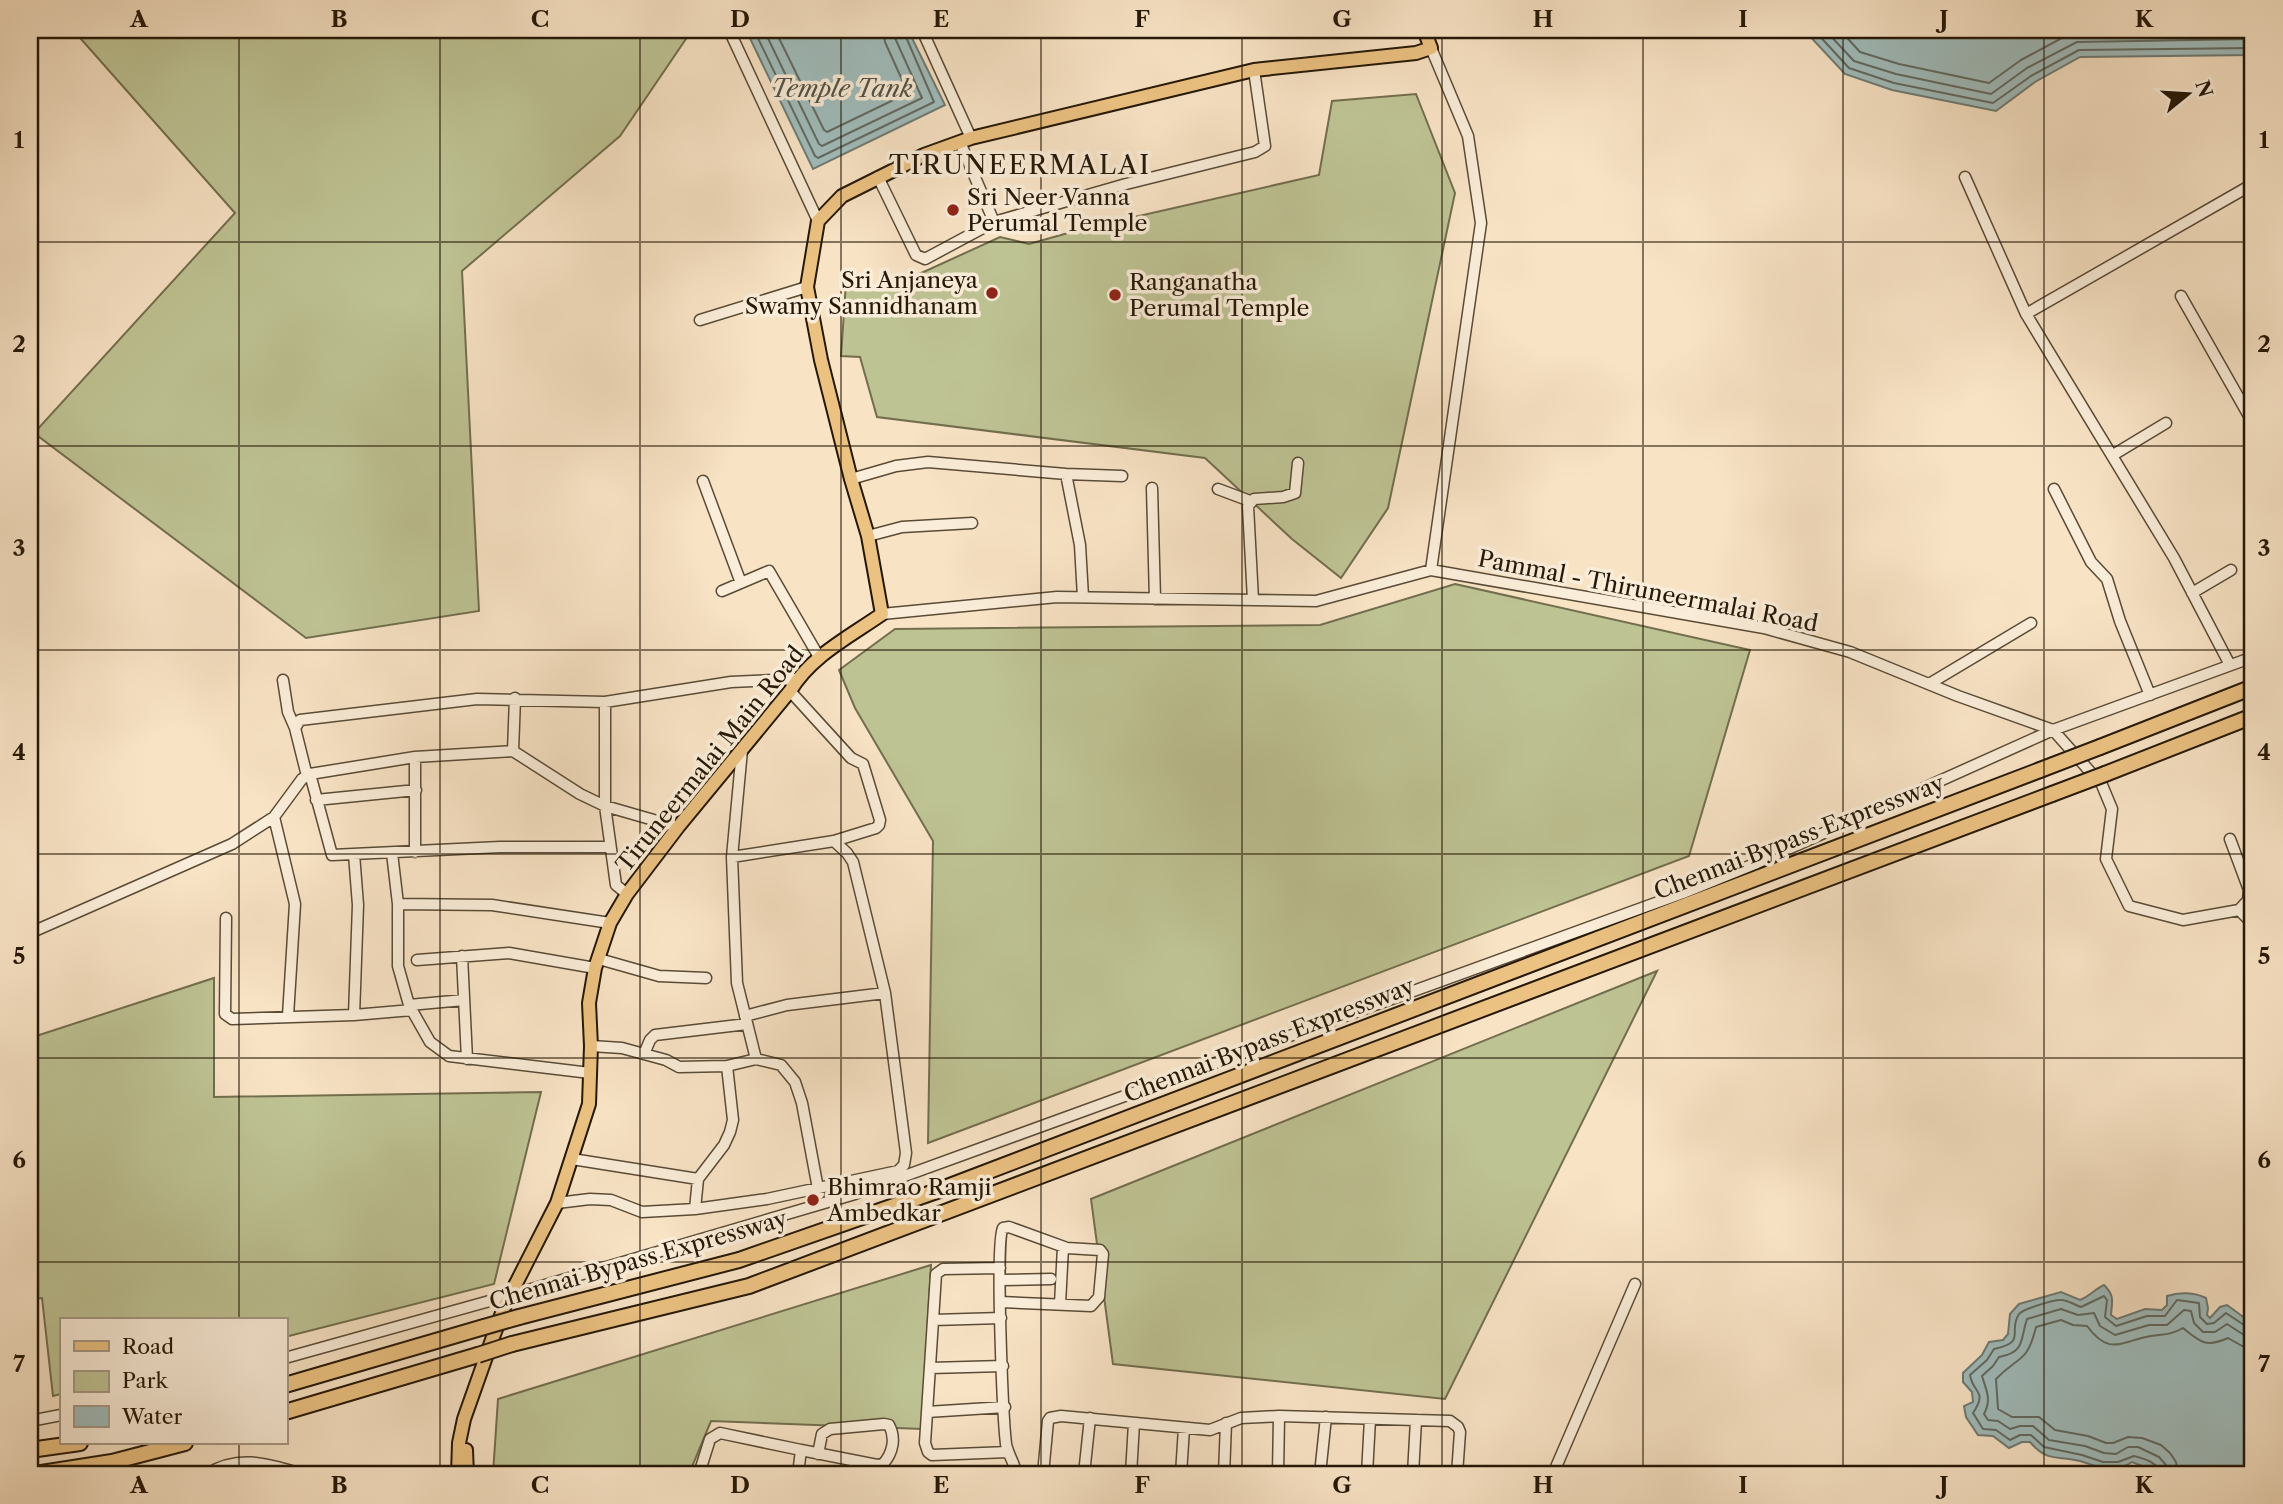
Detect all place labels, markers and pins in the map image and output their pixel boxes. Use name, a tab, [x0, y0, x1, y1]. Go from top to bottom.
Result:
place label: Sri Neer Vanna Perumal Temple	[967, 183, 1147, 237]
marker: Sri Neer Vanna Perumal Temple	[945, 202, 961, 218]
place label: Sri Anjaneya Swamy Sannidhanam	[745, 266, 979, 320]
place label: Ranganatha Perumal Temple	[1129, 268, 1309, 322]
marker: Sri Anjaneya Swamy Sannidhanam	[984, 285, 1000, 301]
marker: Ranganatha Perumal Temple	[1107, 287, 1123, 303]
place label: Bhimrao Ramji Ambedkar	[826, 1173, 992, 1227]
marker: Bhimrao Ramji Ambedkar	[805, 1192, 821, 1208]

